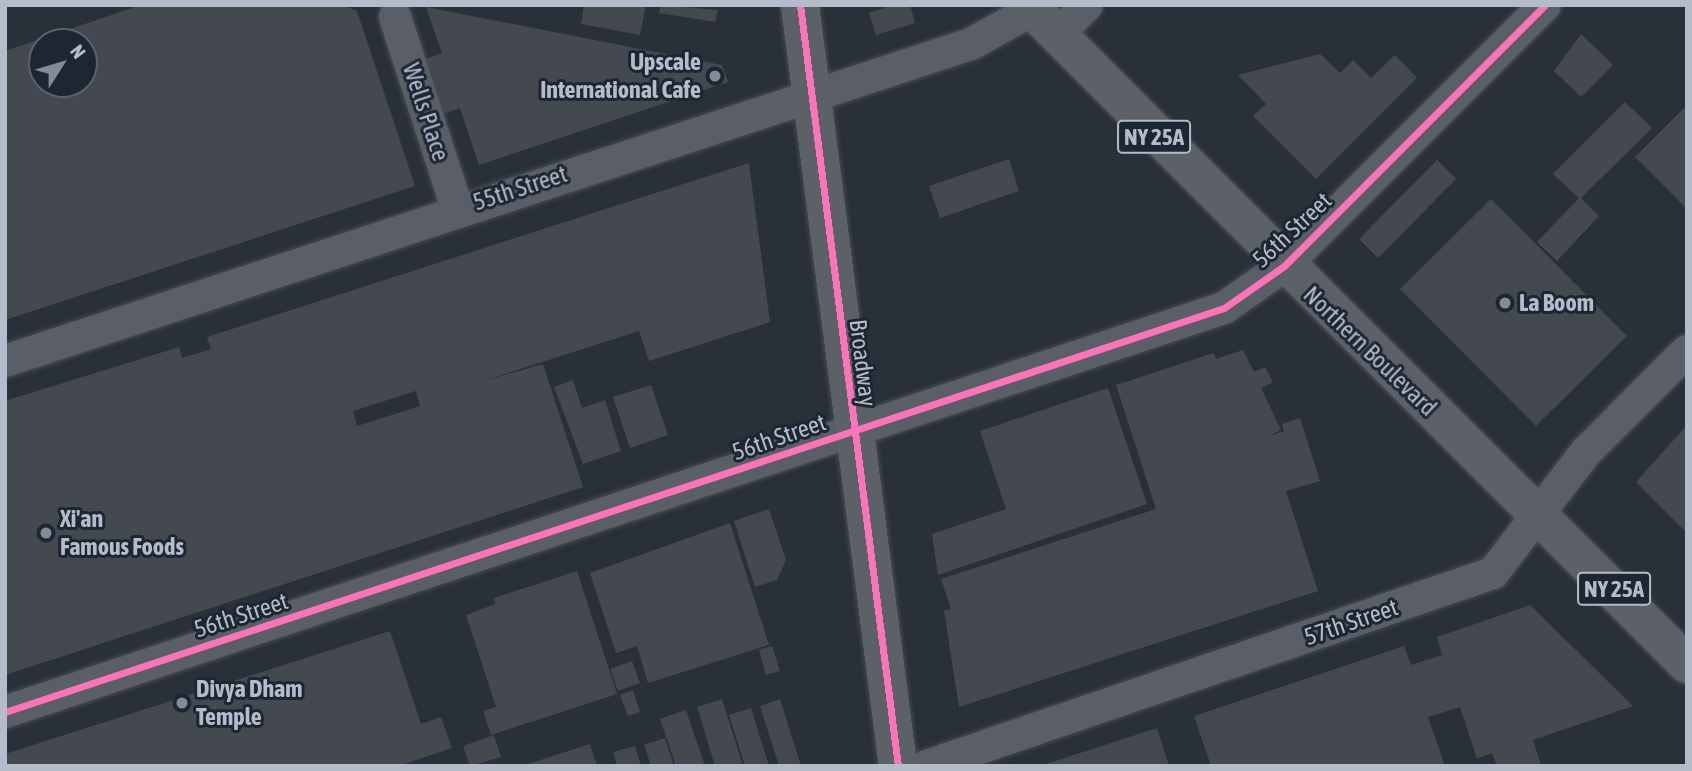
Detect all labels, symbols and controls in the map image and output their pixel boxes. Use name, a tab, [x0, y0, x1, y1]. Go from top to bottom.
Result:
north arrow	[28, 28, 98, 98]
text: N	[66, 40, 90, 63]
place label: Upscale International Cafe	[540, 48, 701, 104]
street label: Wells Place	[397, 59, 455, 165]
marker: Upscale International Cafe	[707, 68, 723, 84]
road number: NY 25A	[1116, 118, 1192, 156]
street label: 55th Street	[469, 159, 571, 217]
street label: 56th Street	[1247, 186, 1337, 274]
street label: Northern Boulevard	[1297, 280, 1443, 422]
place label: La Boom	[1519, 289, 1594, 317]
marker: La Boom	[1497, 295, 1513, 311]
street label: Broadway	[843, 318, 883, 408]
street label: 56th Street	[728, 408, 830, 466]
place label: Xi'an Famous Foods	[60, 505, 184, 561]
marker: Xi'an Famous Foods	[38, 525, 54, 541]
road number: NY 25A	[1576, 569, 1652, 608]
street label: 56th Street	[190, 586, 292, 644]
street label: 57th Street	[1300, 593, 1402, 651]
place label: Divya Dham Temple	[196, 675, 302, 731]
marker: Divya Dham Temple	[174, 695, 190, 711]

